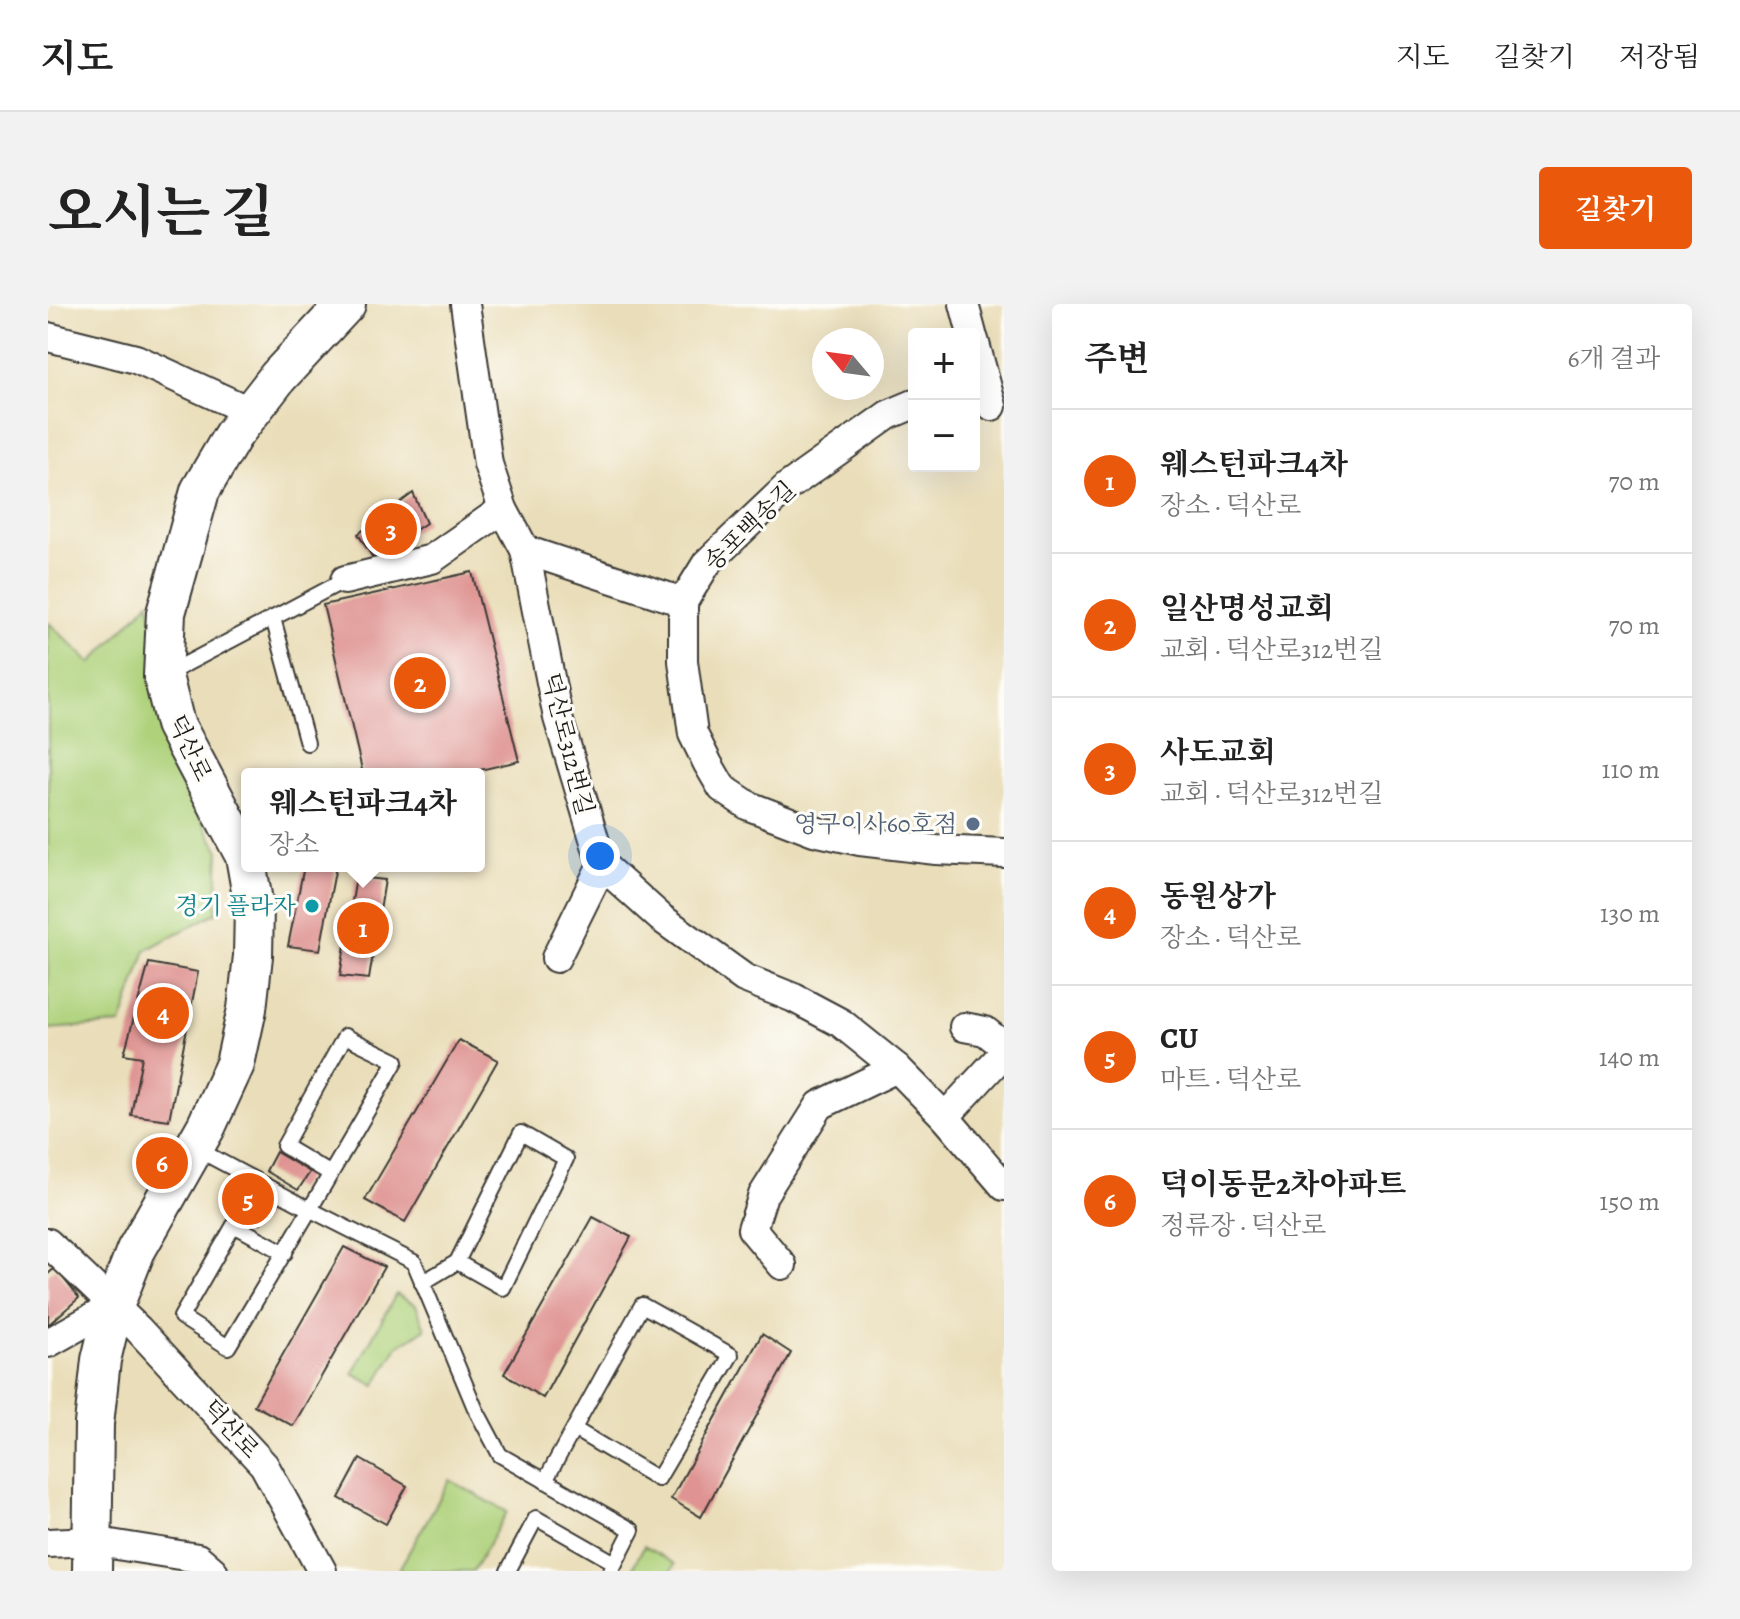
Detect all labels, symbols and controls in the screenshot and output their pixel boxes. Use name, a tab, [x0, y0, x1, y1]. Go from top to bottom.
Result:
text: 지도	[40, 32, 113, 84]
text: 지도	[1396, 38, 1450, 76]
text: 길찾기	[1494, 38, 1575, 76]
text: 저장됨	[1619, 38, 1700, 76]
button: 길찾기	[1539, 167, 1692, 249]
text: 오시는 길	[48, 174, 274, 250]
north arrow	[812, 328, 884, 400]
map controls	[908, 328, 980, 472]
button: +	[908, 328, 980, 400]
text: 주변	[1084, 335, 1150, 382]
text: 6개 결과	[1567, 341, 1660, 376]
button: −	[908, 400, 980, 472]
text: 웨스턴파크4차	[1160, 444, 1348, 484]
text: 1	[1105, 464, 1115, 499]
text: 70 m	[1608, 464, 1660, 499]
street label: 송포백송길	[697, 474, 803, 578]
text: 장소 · 덕산로	[1160, 488, 1301, 523]
pin: 3	[365, 499, 417, 559]
text: 일산명성교회	[1160, 588, 1334, 628]
text: 2	[1104, 608, 1116, 643]
text: 70 m	[1608, 608, 1660, 643]
text: 교회 · 덕산로312번길	[1160, 632, 1383, 667]
pin: 2	[394, 653, 446, 713]
street label: 덕산로312번길	[535, 670, 601, 818]
street label: 덕산로	[161, 710, 219, 786]
text: 사도교회	[1160, 732, 1276, 772]
text: 3	[1104, 752, 1116, 787]
text: 110 m	[1602, 752, 1660, 787]
popup	[241, 768, 485, 872]
text: 교회 · 덕산로312번길	[1160, 776, 1383, 811]
text: 웨스턴파크4차	[269, 783, 457, 823]
place label: 영구이사60호점	[794, 808, 957, 840]
marker: 영구이사60호점	[964, 815, 982, 833]
text: 장소	[269, 827, 319, 862]
your location	[580, 836, 620, 876]
text: 동원상가	[1160, 876, 1276, 916]
place label: 경기 플라자	[175, 890, 296, 922]
text: 4	[1104, 896, 1116, 931]
text: 130 m	[1600, 896, 1660, 931]
marker: 경기 플라자	[303, 897, 321, 915]
pin: 1	[337, 898, 389, 958]
text: 장소 · 덕산로	[1160, 920, 1301, 955]
pin: 4	[137, 983, 189, 1043]
text: CU	[1160, 1018, 1198, 1058]
text: 5	[1104, 1040, 1116, 1075]
text: 140 m	[1599, 1040, 1660, 1075]
text: 마트 · 덕산로	[1160, 1062, 1301, 1097]
pin: 6	[136, 1133, 188, 1193]
text: 덕이동문2차아파트	[1160, 1164, 1406, 1204]
pin: 5	[222, 1169, 274, 1229]
text: 6	[1104, 1184, 1116, 1219]
text: 150 m	[1599, 1184, 1660, 1219]
text: 정류장 · 덕산로	[1160, 1208, 1326, 1243]
street label: 덕산로	[196, 1393, 266, 1465]

